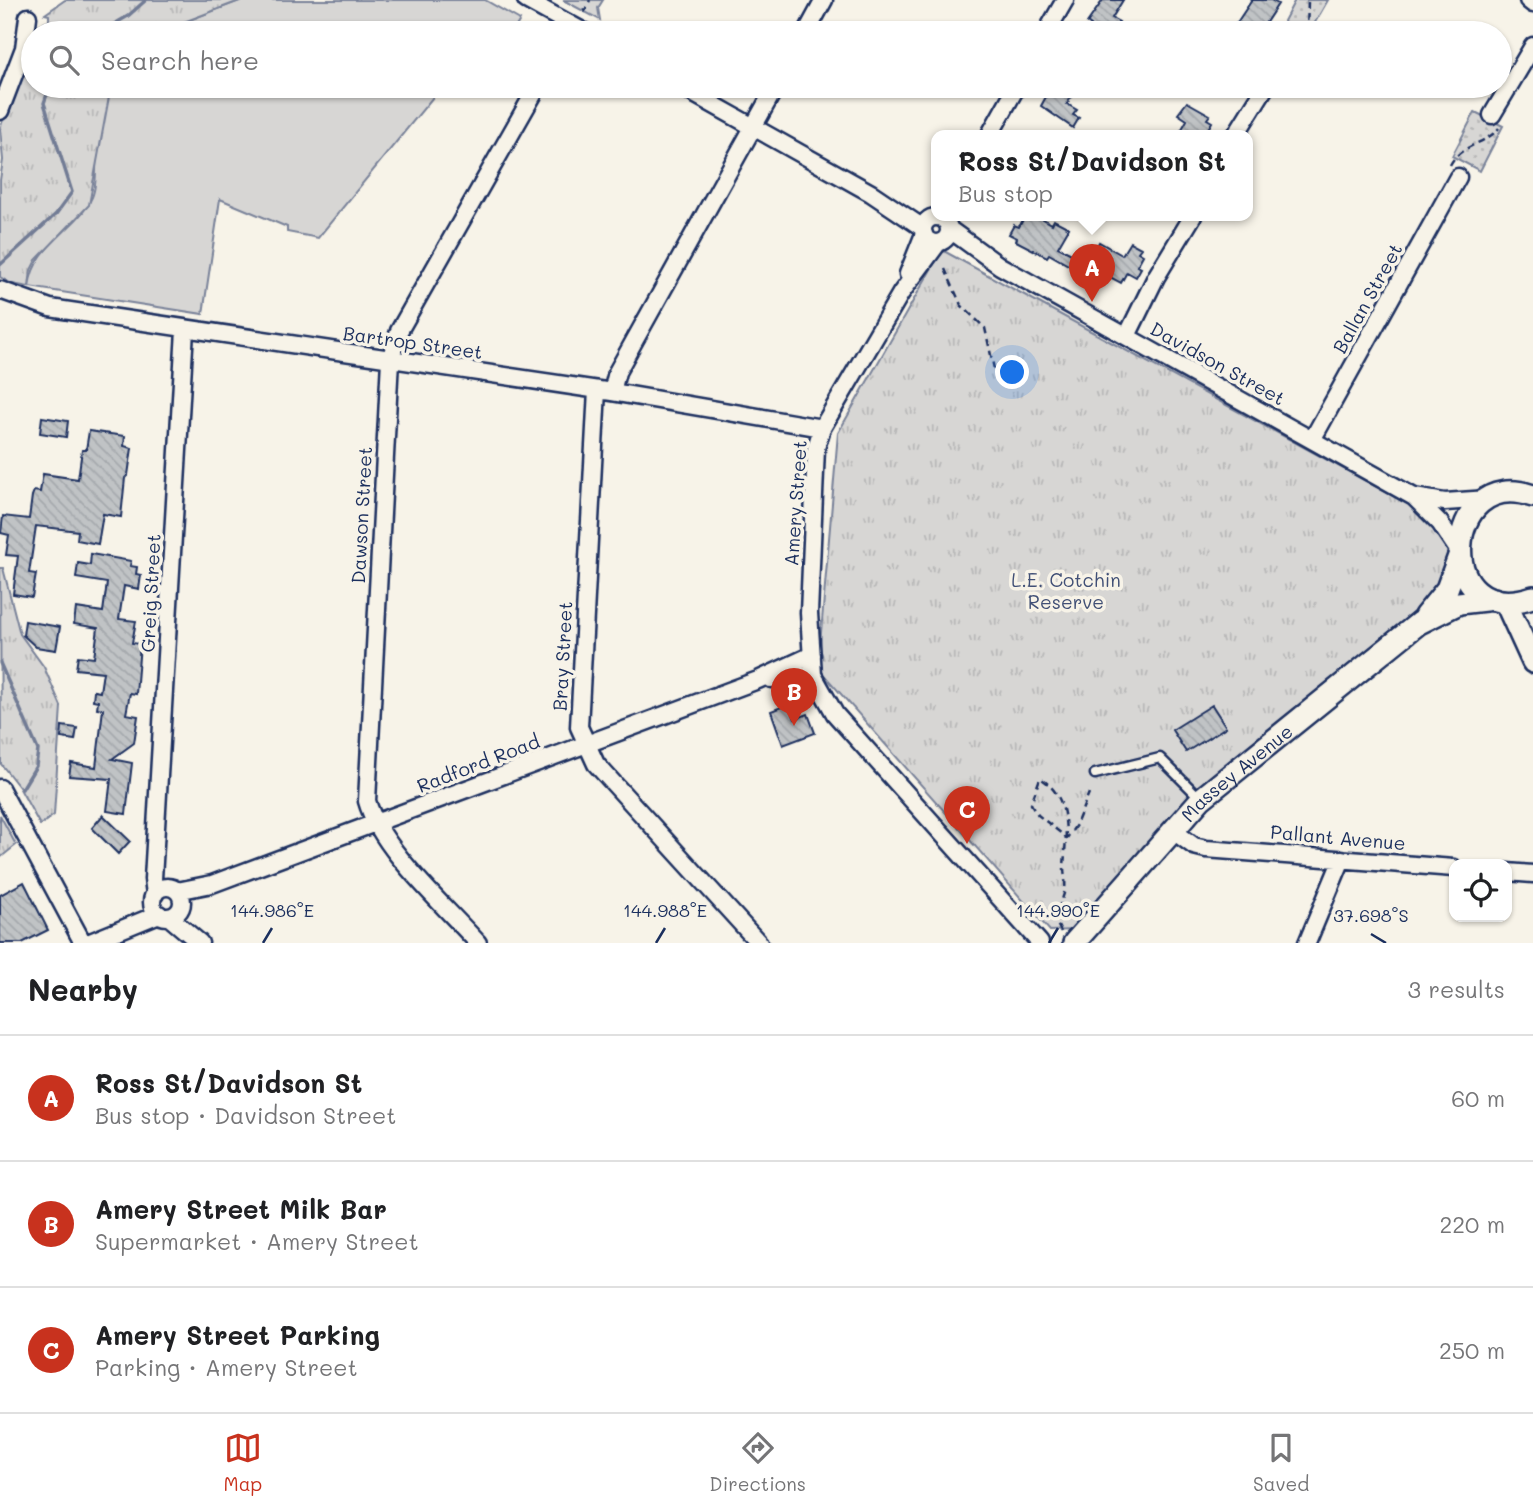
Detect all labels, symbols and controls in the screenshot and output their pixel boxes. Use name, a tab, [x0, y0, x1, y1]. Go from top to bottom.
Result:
search box	[21, 21, 1512, 98]
icon: search	[45, 41, 83, 79]
text: Search here	[101, 43, 259, 77]
popup	[931, 130, 1253, 221]
text: Ross St/Davidson St	[958, 144, 1226, 178]
text: Bus stop	[958, 178, 1053, 208]
street label: Ballan Street	[1326, 239, 1408, 357]
pin: A	[1069, 244, 1115, 302]
street label: Davidson Street	[1146, 316, 1290, 410]
street label: Bartrop Street	[342, 320, 484, 364]
your location	[995, 355, 1029, 389]
street label: Amery Street	[778, 439, 812, 567]
street label: Dawson Street	[345, 446, 377, 584]
street label: Greig Street	[134, 533, 166, 653]
park label: L.E. Cotchin Reserve	[1011, 567, 1121, 614]
street label: Bray Street	[547, 601, 577, 711]
pin: B	[771, 668, 817, 726]
street label: Massey Avenue	[1175, 718, 1297, 826]
street label: Radford Road	[413, 728, 543, 798]
pin: C	[944, 786, 990, 844]
street label: Pallant Avenue	[1269, 819, 1407, 855]
map controls	[1449, 859, 1512, 922]
button: locate	[1449, 859, 1512, 922]
text: 144.986°E	[230, 898, 314, 922]
text: 144.988°E	[623, 898, 707, 922]
text: 144.990°E	[1016, 898, 1100, 922]
text: 37.698°S	[1333, 903, 1409, 927]
text: Nearby	[28, 969, 138, 1009]
text: 3 results	[1408, 974, 1505, 1004]
text: Ross St/Davidson St	[95, 1066, 362, 1100]
text: A	[43, 1083, 59, 1113]
text: 60 m	[1451, 1083, 1505, 1113]
text: Bus stop · Davidson Street	[95, 1100, 396, 1130]
text: Amery Street Milk Bar	[95, 1192, 387, 1226]
text: B	[43, 1209, 59, 1239]
text: 220 m	[1439, 1209, 1505, 1239]
text: Supermarket · Amery Street	[95, 1226, 419, 1256]
text: Amery Street Parking	[95, 1318, 380, 1352]
text: C	[42, 1335, 60, 1365]
text: 250 m	[1439, 1335, 1505, 1365]
text: Parking · Amery Street	[95, 1352, 358, 1382]
tab: Map	[224, 1429, 262, 1496]
tab: Directions	[709, 1429, 806, 1496]
tab: Saved	[1253, 1429, 1309, 1496]

